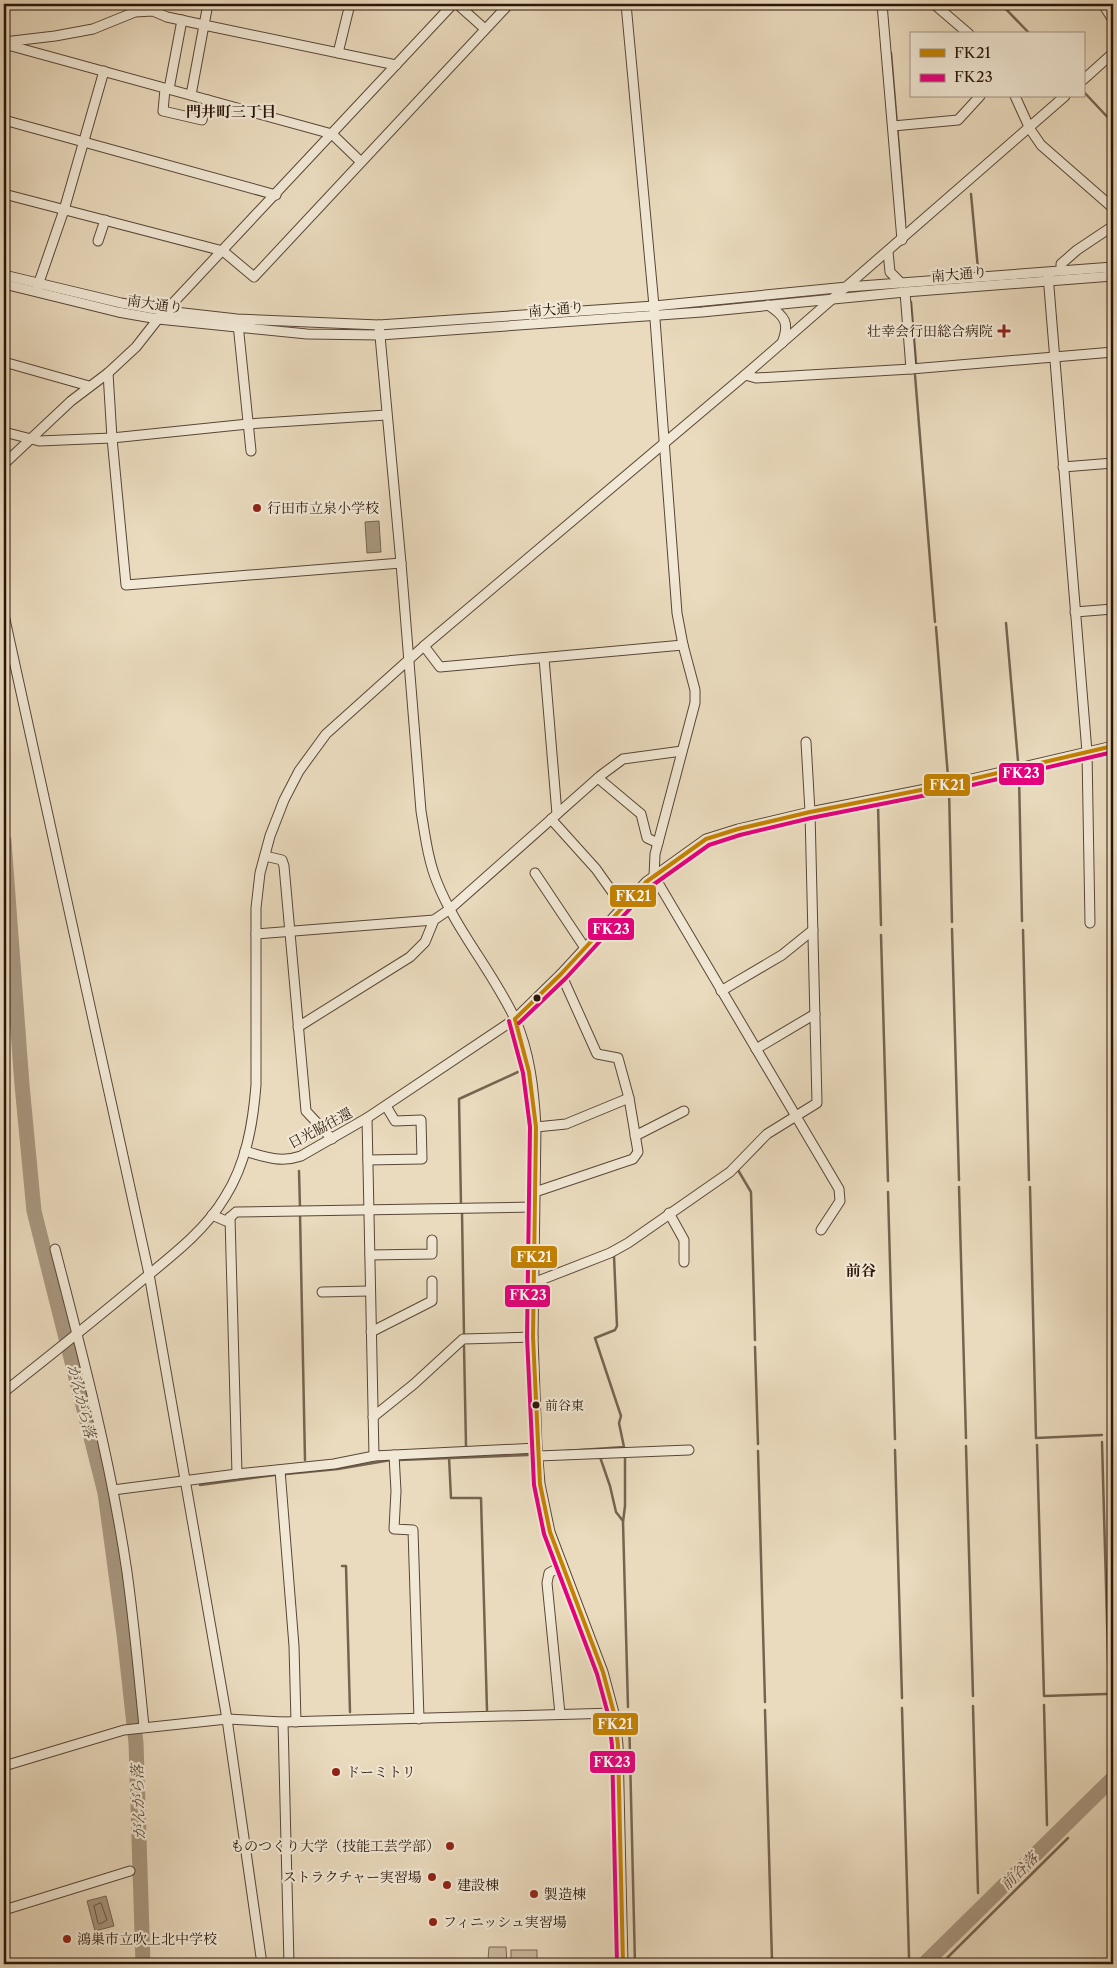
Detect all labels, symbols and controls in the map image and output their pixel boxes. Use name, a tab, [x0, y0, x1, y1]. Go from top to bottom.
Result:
legend	[910, 32, 1084, 98]
text: FK21	[954, 43, 992, 62]
text: FK23	[954, 67, 993, 86]
district label: 門井町三丁目	[186, 102, 276, 121]
street label: 南大通り	[930, 263, 988, 285]
street label: 南大通り	[126, 291, 184, 317]
street label: 南大通り	[527, 298, 585, 320]
place label: 壮幸会行田総合病院	[867, 322, 993, 340]
marker: 壮幸会行田総合病院	[997, 324, 1011, 338]
place label: 行田市立泉小学校	[267, 499, 379, 517]
marker: 行田市立泉小学校	[251, 502, 263, 514]
line badge: FK23	[998, 762, 1045, 786]
text: FK23	[1002, 764, 1040, 782]
line badge: FK21	[923, 773, 971, 797]
text: FK21	[929, 776, 966, 794]
line badge: FK21	[609, 884, 657, 908]
text: FK21	[615, 887, 652, 905]
line badge: FK23	[587, 917, 635, 941]
text: FK23	[592, 920, 630, 938]
unlabelled marker	[532, 993, 542, 1003]
street label: 日光脇往還	[285, 1104, 355, 1152]
line badge: FK21	[510, 1245, 558, 1269]
text: FK21	[516, 1248, 553, 1266]
district label: 前谷	[846, 1261, 876, 1280]
line badge: FK23	[504, 1284, 551, 1308]
text: FK23	[509, 1286, 547, 1304]
water label: がんがら落	[64, 1362, 101, 1443]
place label: 前谷東	[545, 1397, 584, 1413]
marker: 前谷東	[531, 1400, 541, 1410]
line badge: FK21	[592, 1712, 639, 1736]
text: FK21	[597, 1715, 634, 1733]
line badge: FK23	[589, 1750, 636, 1774]
text: FK23	[593, 1753, 631, 1771]
water label: がんがら落	[127, 1761, 149, 1840]
place label: ドーミトリ	[346, 1763, 416, 1781]
marker: ドーミトリ	[330, 1766, 342, 1778]
place label: ものつくり大学（技能工芸学部）	[230, 1837, 440, 1855]
marker: ものつくり大学（技能工芸学部）	[444, 1840, 456, 1852]
water label: 前谷落	[996, 1846, 1044, 1894]
place label: ストラクチャー実習場	[282, 1868, 422, 1886]
marker: ストラクチャー実習場	[426, 1871, 438, 1883]
place label: 建設棟	[457, 1876, 499, 1894]
marker: 建設棟	[441, 1879, 453, 1891]
place label: 製造棟	[544, 1885, 586, 1903]
marker: 製造棟	[528, 1888, 540, 1900]
place label: フィニッシュ実習場	[443, 1913, 567, 1931]
marker: フィニッシュ実習場	[427, 1916, 439, 1928]
place label: 鴻巣市立吹上北中学校	[77, 1930, 217, 1948]
marker: 鴻巣市立吹上北中学校	[61, 1933, 73, 1945]

